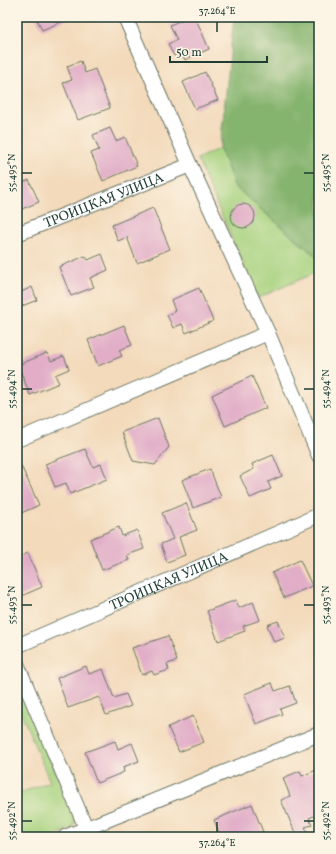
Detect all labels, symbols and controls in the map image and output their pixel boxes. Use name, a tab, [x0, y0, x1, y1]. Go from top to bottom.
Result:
text: 37.264°E	[199, 4, 235, 18]
scale bar	[170, 38, 267, 64]
text: 50 m	[176, 45, 202, 61]
text: 55.495°N	[5, 153, 19, 192]
text: 55.495°N	[319, 153, 333, 192]
street label: ТРОИЦКАЯ УЛИЦА	[41, 168, 167, 233]
text: 55.494°N	[5, 369, 19, 409]
text: 55.494°N	[319, 369, 333, 409]
street label: ТРОИЦКАЯ УЛИЦА	[107, 548, 231, 616]
text: 55.493°N	[5, 585, 19, 624]
text: 55.493°N	[319, 585, 333, 624]
text: 55.492°N	[5, 801, 19, 841]
text: 55.492°N	[319, 801, 333, 841]
text: 37.264°E	[199, 836, 235, 850]

